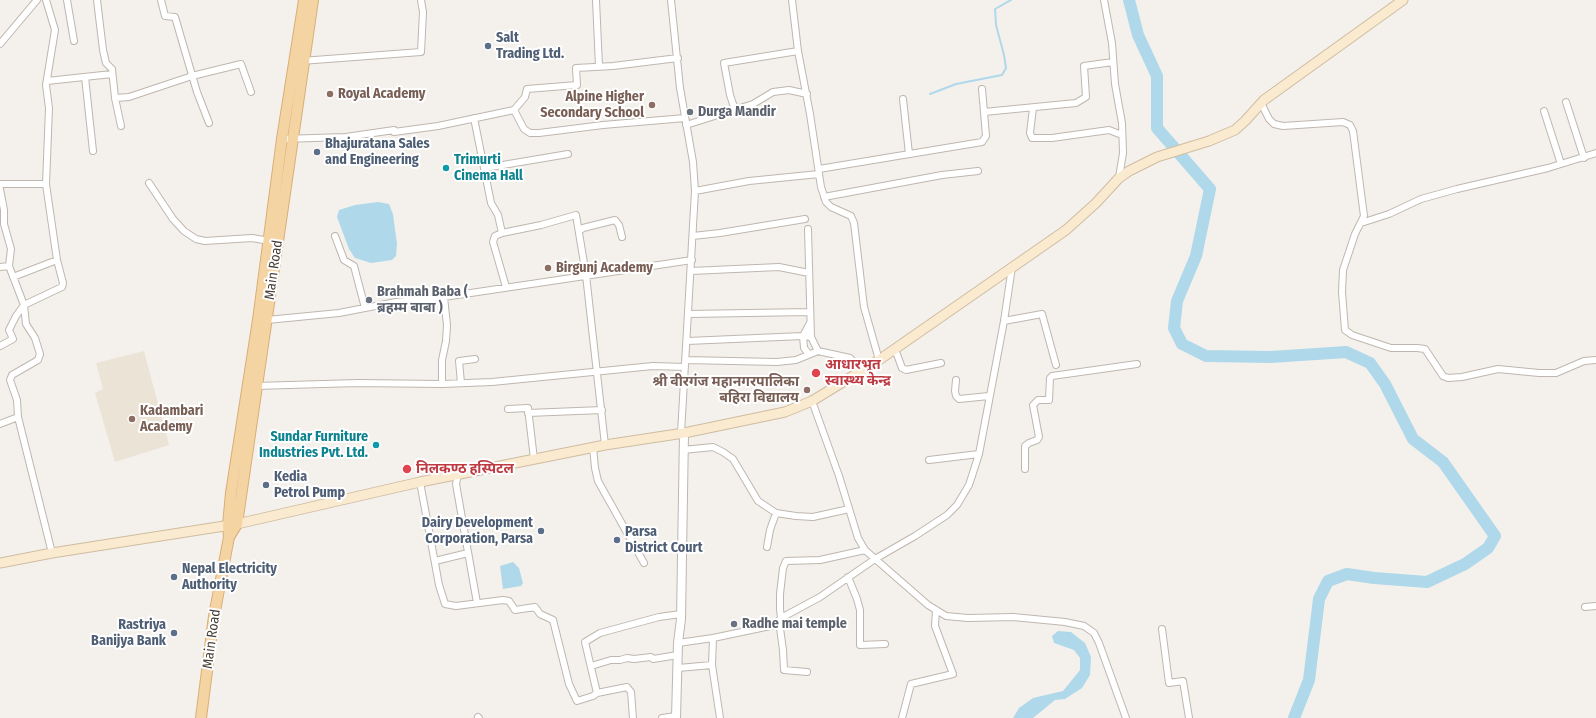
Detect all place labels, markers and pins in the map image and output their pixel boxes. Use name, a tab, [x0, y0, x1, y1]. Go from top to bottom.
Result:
place label: Salt Trading Ltd.	[496, 30, 564, 62]
marker: Salt Trading Ltd.	[483, 41, 493, 51]
place label: Royal Academy	[338, 86, 425, 102]
marker: Royal Academy	[325, 89, 335, 99]
place label: Alpine Higher Secondary School	[540, 89, 644, 122]
marker: Alpine Higher Secondary School	[647, 100, 657, 110]
place label: Durga Mandir	[698, 104, 776, 120]
marker: Durga Mandir	[685, 107, 695, 117]
place label: Bhajuratana Sales and Engineering	[325, 136, 430, 168]
marker: Bhajuratana Sales and Engineering	[312, 147, 322, 157]
place label: Trimurti Cinema Hall	[454, 152, 523, 184]
marker: Trimurti Cinema Hall	[441, 163, 451, 173]
place label: Birgunj Academy	[556, 260, 653, 276]
marker: Birgunj Academy	[543, 263, 553, 273]
place label: Brahmah Baba ( ब्रहम्म बाबा )	[377, 284, 468, 316]
marker: Brahmah Baba ( ब्रहम्म बाबा )	[364, 295, 374, 305]
place label: आधारभूत स्वास्थ्य केन्द्र	[825, 357, 891, 390]
marker: आधारभूत स्वास्थ्य केन्द्र	[810, 367, 822, 379]
place label: श्री वीरगंज महानगरपालिका बहिरा विद्यालय	[652, 374, 799, 406]
marker: श्री वीरगंज महानगरपालिका बहिरा विद्यालय	[802, 385, 812, 395]
place label: Kadambari Academy	[140, 403, 203, 436]
marker: Kadambari Academy	[127, 414, 137, 424]
place label: Sundar Furniture Industries Pvt. Ltd.	[259, 429, 368, 462]
marker: Sundar Furniture Industries Pvt. Ltd.	[371, 440, 381, 450]
place label: निलकण्ठ हस्पिटल	[416, 461, 514, 477]
marker: निलकण्ठ हस्पिटल	[401, 463, 413, 475]
place label: Kedia Petrol Pump	[274, 469, 345, 502]
marker: Kedia Petrol Pump	[261, 480, 271, 490]
place label: Dairy Development Corporation, Parsa	[422, 515, 533, 548]
place label: Parsa District Court	[625, 524, 703, 556]
marker: Dairy Development Corporation, Parsa	[536, 526, 546, 536]
marker: Parsa District Court	[612, 535, 622, 545]
place label: Nepal Electricity Authority	[182, 561, 277, 594]
marker: Nepal Electricity Authority	[169, 572, 179, 582]
place label: Radhe mai temple	[742, 616, 847, 632]
place label: Rastriya Banijya Bank	[91, 617, 166, 650]
marker: Radhe mai temple	[729, 619, 739, 629]
marker: Rastriya Banijya Bank	[169, 628, 179, 638]

